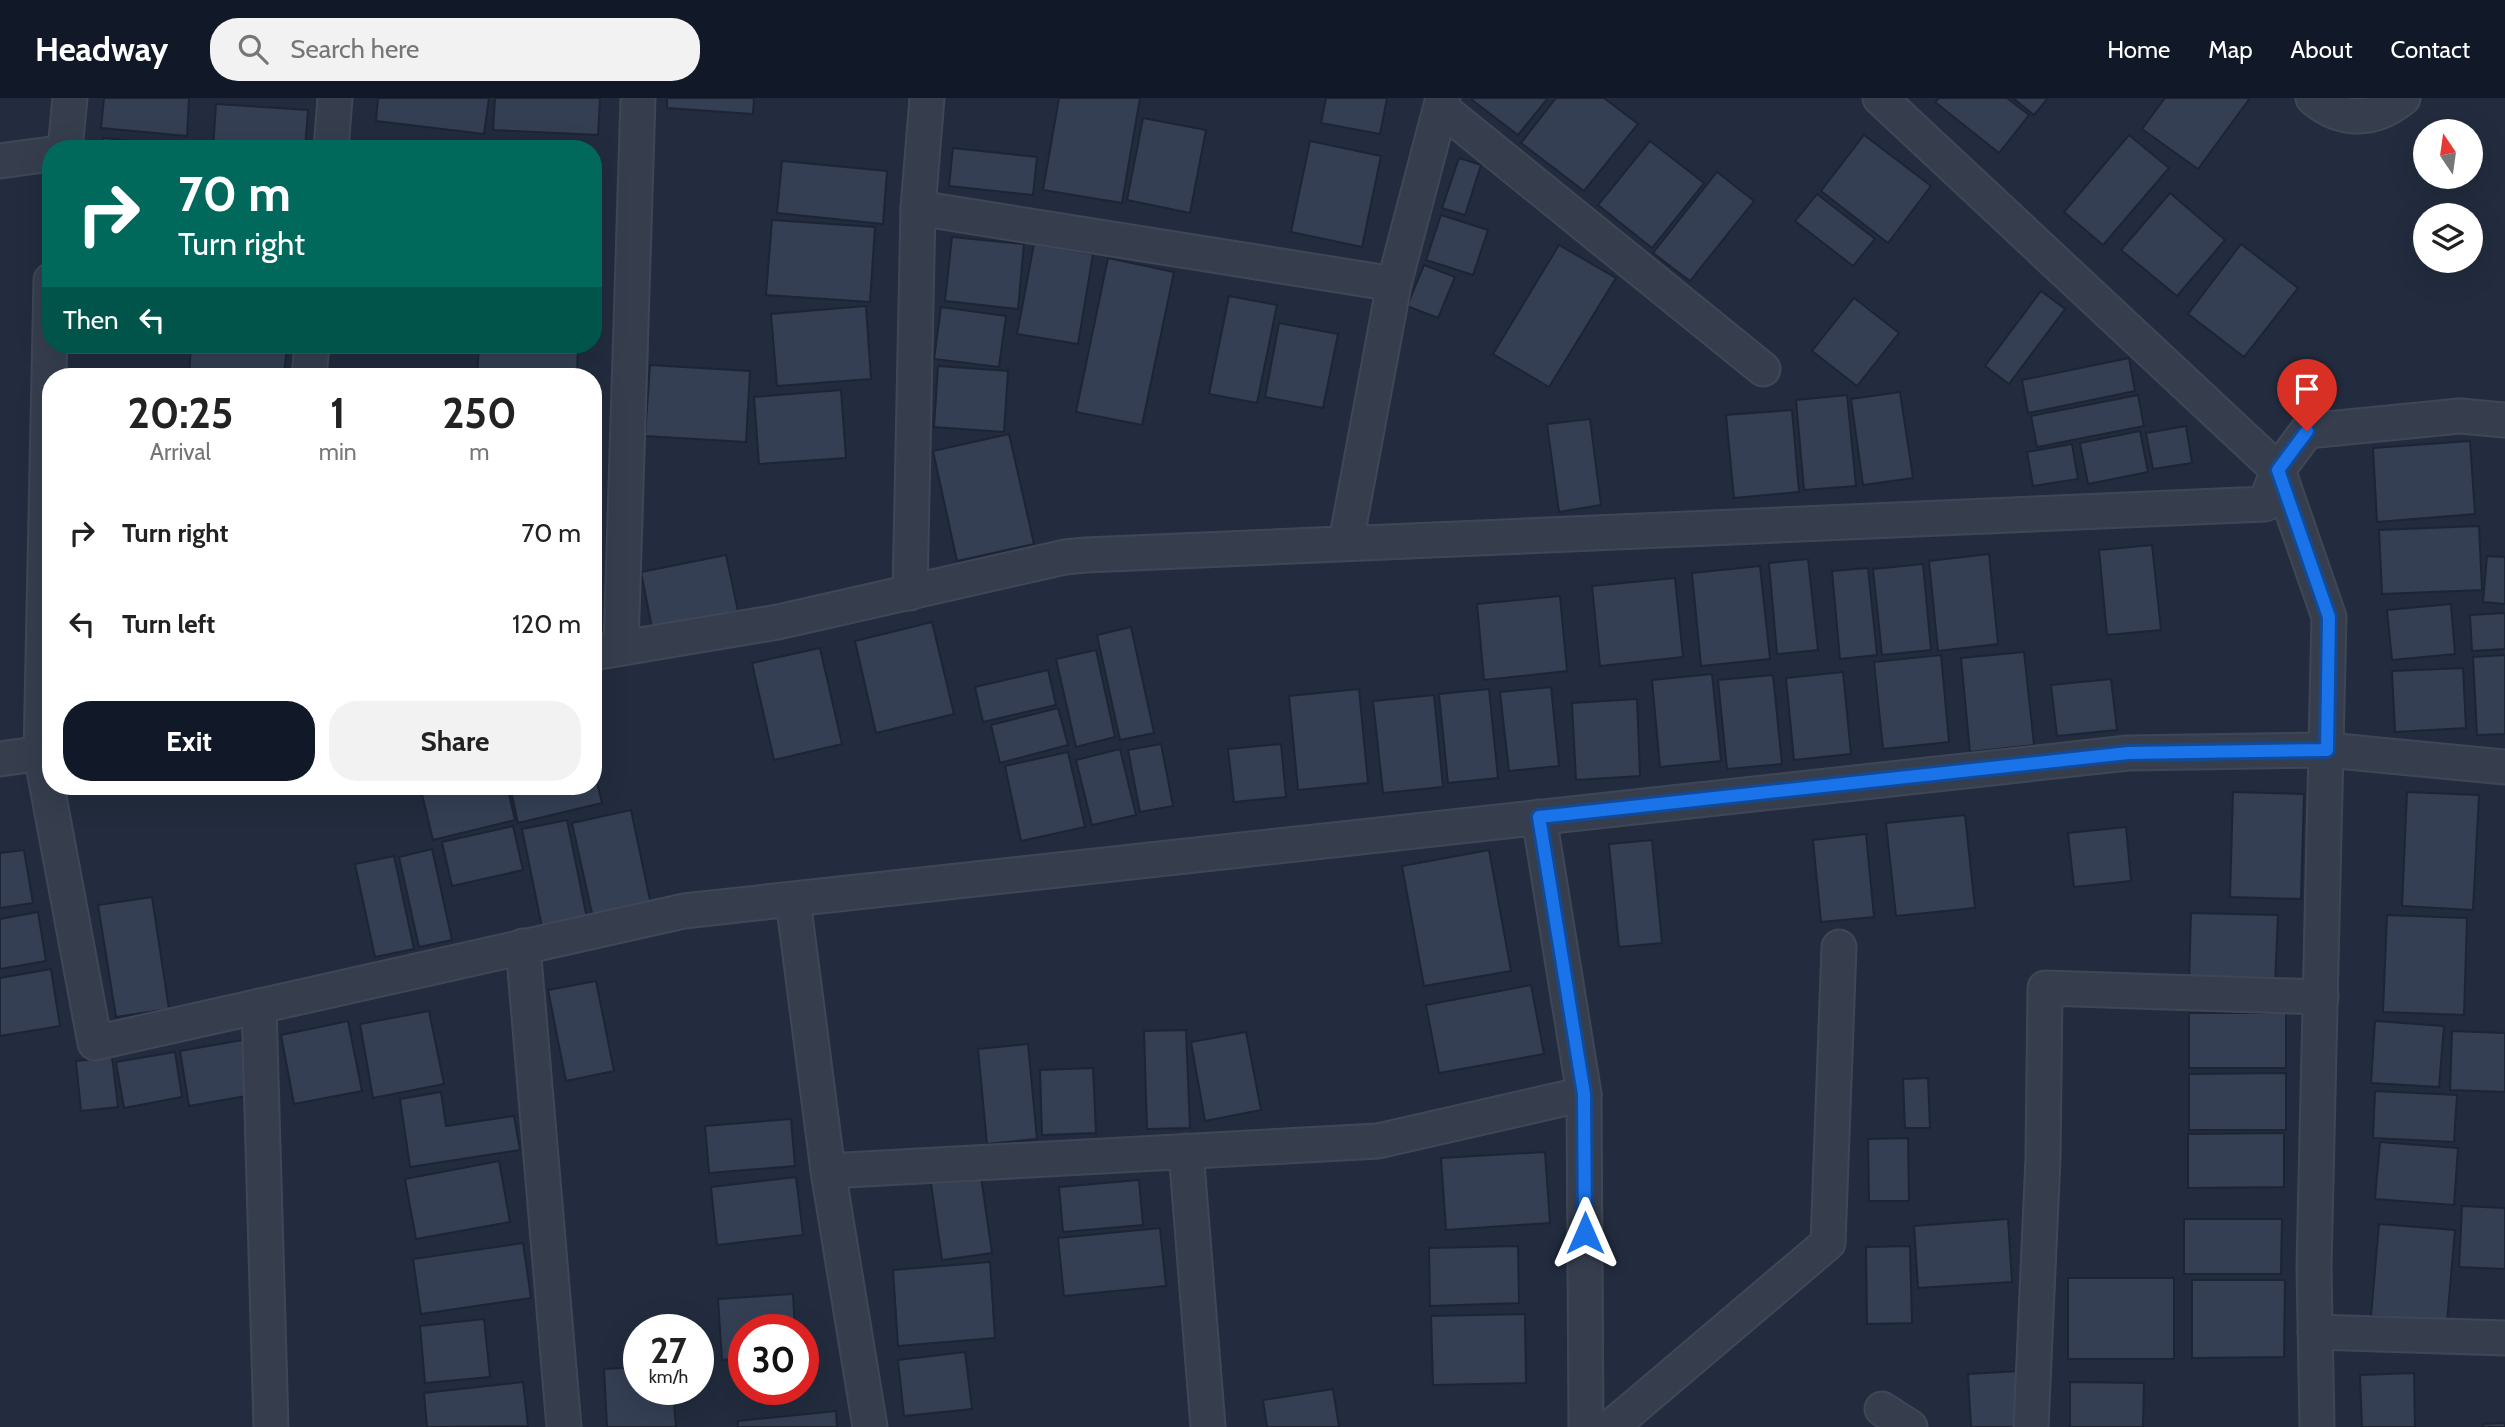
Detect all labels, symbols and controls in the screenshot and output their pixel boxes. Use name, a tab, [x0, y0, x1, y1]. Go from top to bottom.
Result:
search box	[210, 18, 700, 81]
text: Headway	[35, 29, 168, 69]
icon: search	[234, 30, 272, 68]
text: Search here	[290, 33, 419, 65]
text: Home	[2107, 35, 2170, 64]
text: Map	[2208, 35, 2253, 64]
text: About	[2291, 35, 2353, 64]
text: Contact	[2391, 35, 2470, 64]
north arrow	[2413, 119, 2483, 189]
map controls	[2413, 119, 2483, 273]
text: 70 m	[178, 164, 291, 223]
icon: right	[63, 168, 154, 259]
button: layers	[2413, 203, 2483, 273]
text: Turn right	[178, 224, 305, 263]
icon: left	[133, 301, 171, 339]
text: Then	[63, 304, 119, 336]
pin	[2277, 359, 2337, 431]
icon: arrive	[2288, 370, 2326, 408]
text: 20:25	[127, 387, 233, 439]
text: 1	[330, 387, 346, 439]
text: 250	[442, 387, 517, 439]
text: Arrival	[150, 438, 211, 466]
text: min	[319, 438, 357, 466]
text: m	[469, 438, 489, 466]
icon: right	[63, 514, 101, 552]
text: Turn right	[122, 517, 228, 549]
text: 70 m	[521, 517, 581, 549]
icon: left	[63, 605, 101, 643]
text: Turn left	[122, 608, 215, 640]
text: 120 m	[512, 608, 581, 640]
button: Exit	[63, 701, 315, 781]
button: Share	[329, 701, 581, 781]
position arrow	[1548, 1196, 1622, 1270]
speed limit sign: 30	[728, 1314, 819, 1405]
text: 27	[650, 1329, 687, 1372]
text: km/h	[649, 1366, 688, 1388]

